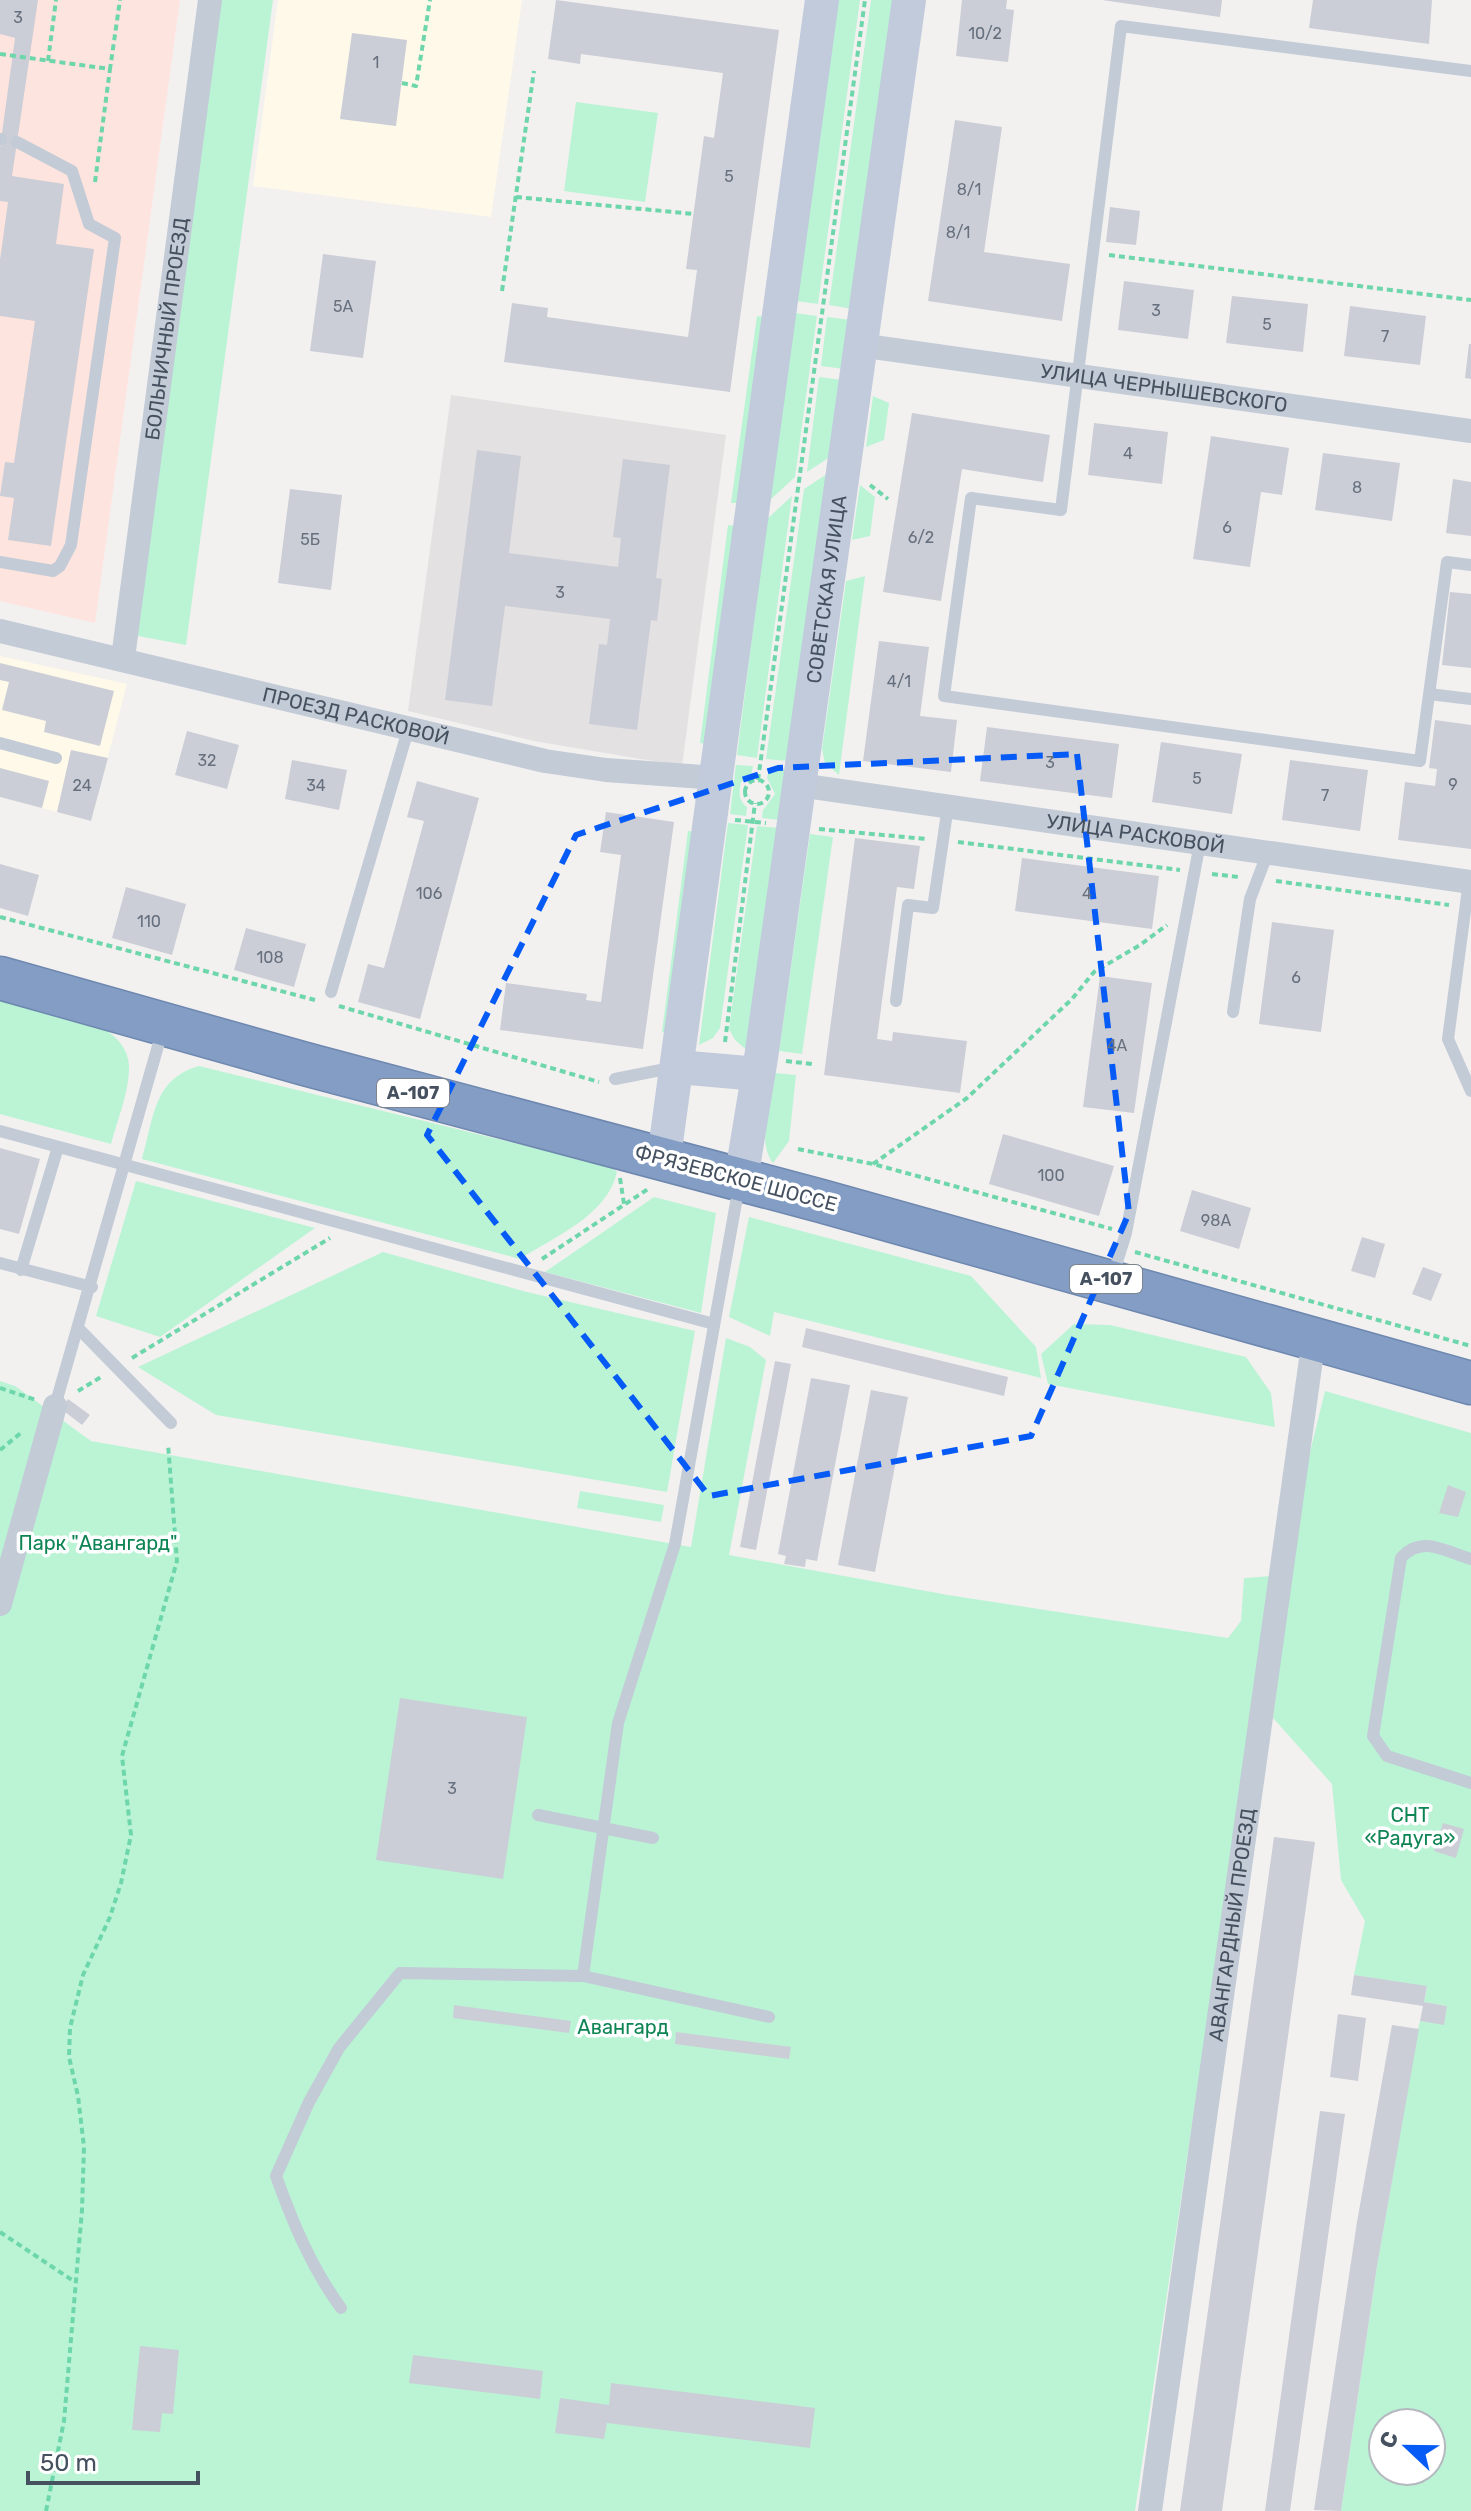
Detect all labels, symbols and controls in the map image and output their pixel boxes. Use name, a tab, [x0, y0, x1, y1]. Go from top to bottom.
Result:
house number: 3	[13, 8, 23, 27]
house number: 10/2	[968, 24, 1002, 43]
house number: 1	[373, 53, 379, 72]
house number: 5	[724, 167, 734, 186]
house number: 8/1	[957, 180, 981, 199]
street label: БОЛЬНИЧНЫЙ ПРОЕЗД	[140, 216, 193, 442]
house number: 8/1	[946, 223, 970, 242]
house number: 5А	[333, 297, 353, 316]
house number: 3	[1151, 301, 1161, 320]
house number: 5	[1262, 315, 1272, 334]
house number: 7	[1381, 327, 1389, 346]
street label: УЛИЦА ЧЕРНЫШЕВСКОГО	[1039, 359, 1289, 417]
house number: 4	[1123, 444, 1133, 463]
house number: 8	[1352, 478, 1362, 497]
street label: СОВЕТСКАЯ УЛИЦА	[802, 494, 852, 685]
house number: 6	[1222, 518, 1232, 537]
house number: 6/2	[908, 528, 934, 547]
house number: 5Б	[300, 530, 320, 549]
house number: 3	[555, 583, 565, 602]
house number: 4/1	[887, 672, 911, 691]
street label: ПРОЕЗД РАСКОВОЙ	[260, 682, 452, 750]
house number: 32	[197, 751, 217, 770]
house number: 3	[1045, 753, 1055, 772]
house number: 5	[1192, 769, 1202, 788]
house number: 9	[1448, 775, 1458, 794]
house number: 24	[72, 776, 92, 795]
house number: 34	[306, 776, 326, 795]
house number: 7	[1321, 786, 1329, 805]
street label: УЛИЦА РАСКОВОЙ	[1045, 809, 1226, 858]
house number: 106	[416, 884, 443, 903]
house number: 4	[1082, 884, 1092, 903]
house number: 110	[137, 912, 161, 931]
house number: 108	[256, 948, 284, 967]
house number: 6	[1291, 968, 1301, 987]
house number: 4А	[1107, 1036, 1128, 1055]
road number: А-107	[377, 1079, 449, 1107]
street label: ФРЯЗЕВСКОЕ ШОССЕ	[632, 1139, 840, 1217]
house number: 100	[1037, 1166, 1065, 1185]
house number: 98А	[1201, 1211, 1231, 1230]
road number: А-107	[1070, 1265, 1142, 1293]
park label: Парк "Авангард"	[18, 1531, 178, 1555]
house number: 3	[447, 1779, 457, 1798]
park label: СНТ «Радуга»	[1365, 1803, 1455, 1850]
street label: АВАНГАРДНЫЙ ПРОЕЗД	[1204, 1807, 1260, 2043]
park label: Авангард	[577, 2015, 669, 2039]
north arrow	[1367, 2407, 1447, 2487]
text: С	[1374, 2427, 1404, 2452]
scale bar	[28, 2435, 198, 2485]
text: 50 m	[40, 2449, 97, 2477]

